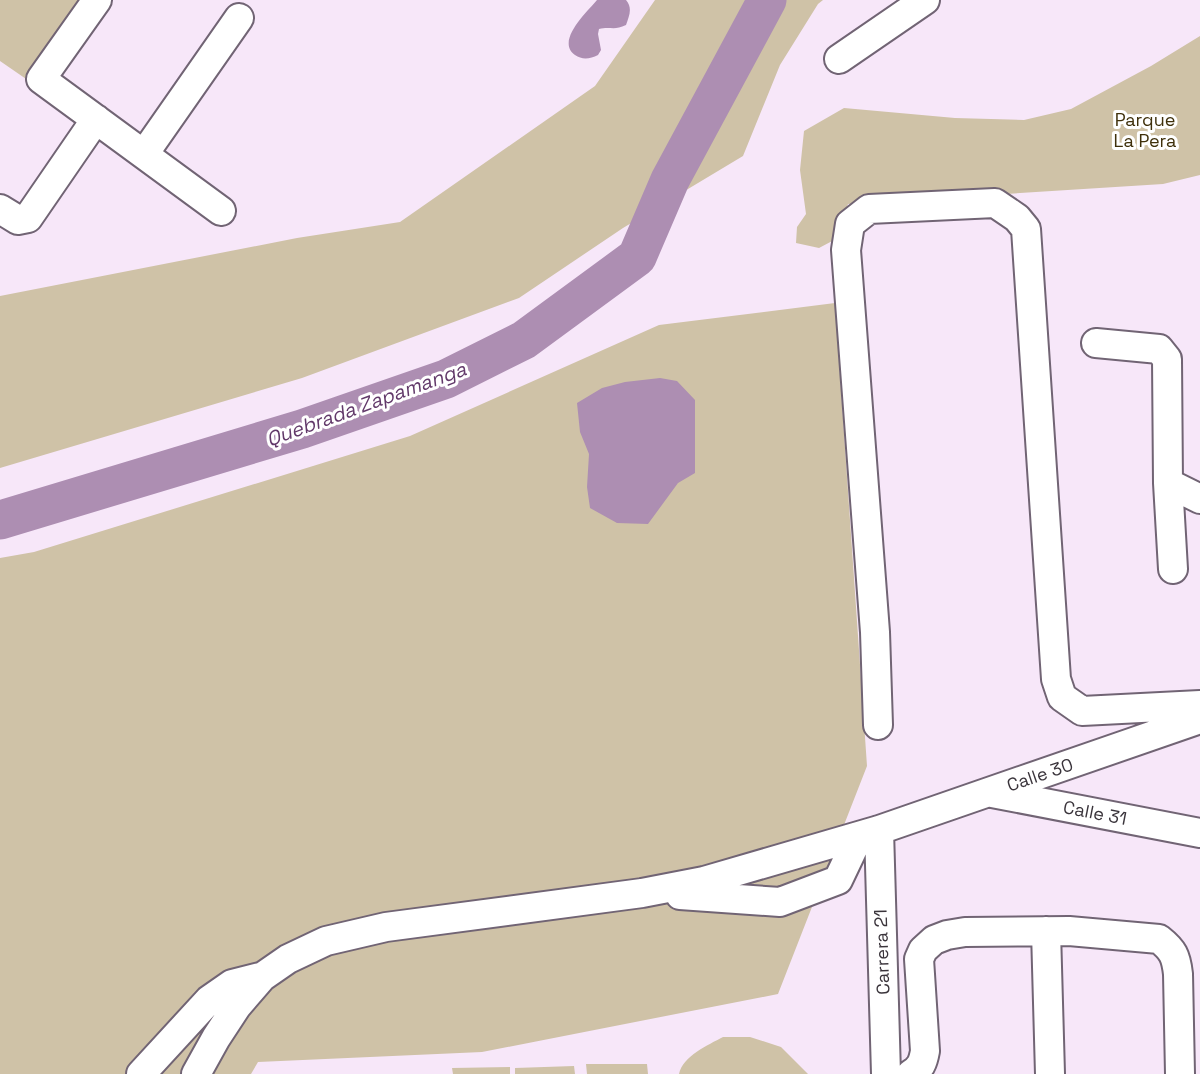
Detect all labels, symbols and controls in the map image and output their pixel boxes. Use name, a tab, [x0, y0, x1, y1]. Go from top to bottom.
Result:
park label: Parque La Pera	[1114, 108, 1176, 152]
water label: Quebrada Zapamanga	[262, 356, 470, 452]
street label: Calle 30	[1004, 753, 1076, 797]
street label: Calle 31	[1061, 795, 1129, 830]
street label: Carrera 21	[869, 909, 894, 995]

